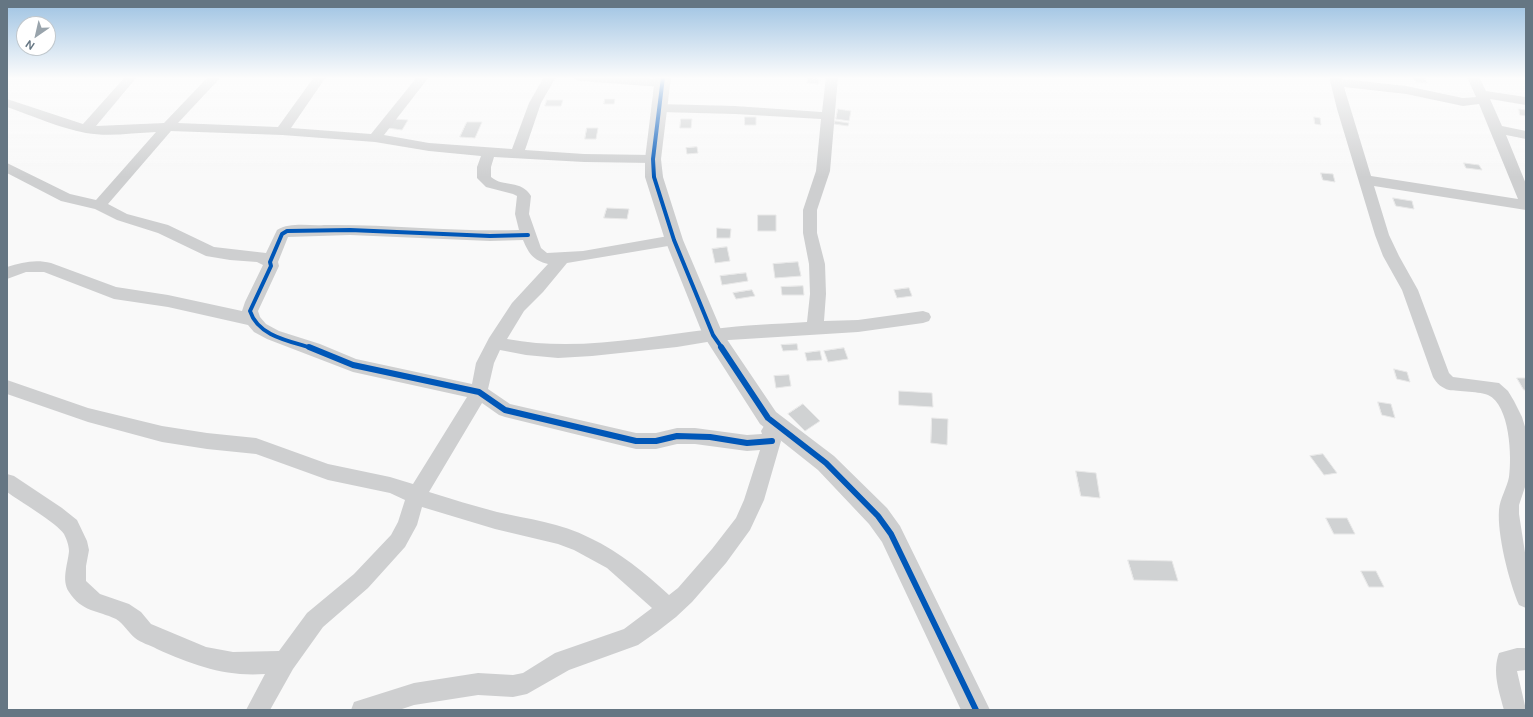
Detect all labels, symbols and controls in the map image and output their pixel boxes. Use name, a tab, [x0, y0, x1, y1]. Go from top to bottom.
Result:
north arrow	[16, 16, 56, 56]
text: N	[23, 37, 37, 53]

